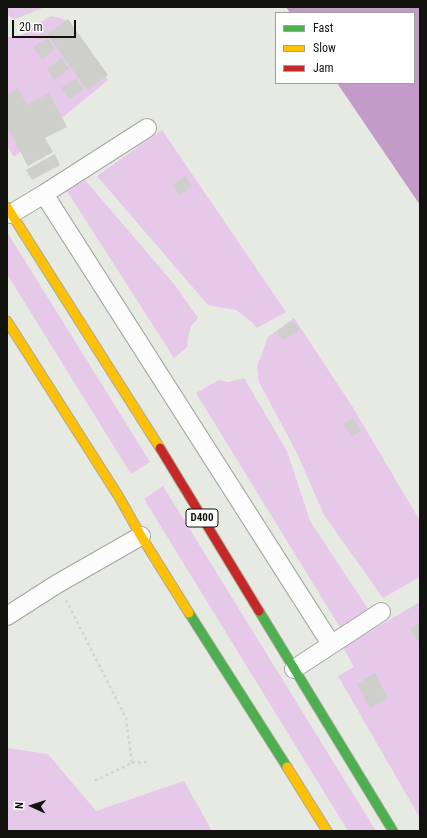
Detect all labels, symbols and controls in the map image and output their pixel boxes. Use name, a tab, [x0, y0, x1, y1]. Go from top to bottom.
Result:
scale bar	[14, 12, 78, 38]
legend	[275, 12, 415, 84]
text: 20 m	[19, 20, 43, 34]
text: Fast	[313, 21, 333, 35]
text: Slow	[313, 41, 336, 55]
text: Jam	[313, 61, 334, 75]
road number: D400	[186, 509, 218, 527]
north arrow	[12, 786, 52, 826]
text: N	[13, 802, 26, 809]

